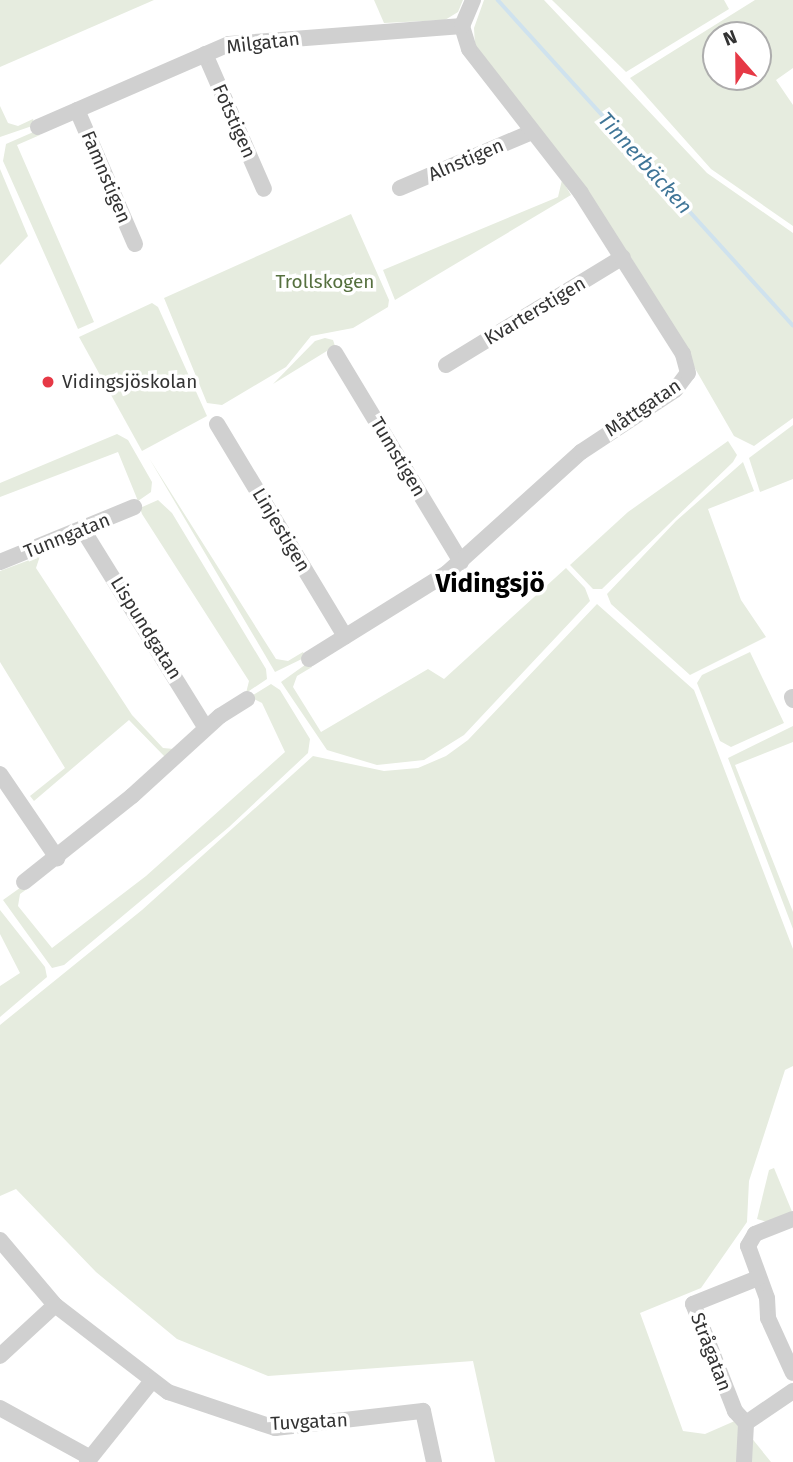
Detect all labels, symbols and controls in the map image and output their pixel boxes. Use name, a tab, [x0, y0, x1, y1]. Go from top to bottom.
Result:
north arrow	[702, 21, 772, 91]
text: N	[720, 25, 740, 51]
street label: Milgatan	[225, 27, 301, 59]
street label: Fotstigen	[208, 80, 260, 162]
water label: Tinnerbäcken	[593, 107, 697, 219]
street label: Famnstigen	[76, 127, 136, 227]
street label: Alnstigen	[425, 134, 507, 186]
park label: Trollskogen	[276, 271, 374, 293]
street label: Kvarterstigen	[480, 272, 590, 350]
place label: Vidingsjöskolan	[62, 371, 197, 393]
marker: Vidingsjöskolan	[40, 374, 56, 390]
street label: Måttgatan	[601, 374, 685, 442]
street label: Tumstigen	[365, 413, 431, 501]
street label: Linjestigen	[247, 484, 315, 576]
street label: Tunngatan	[21, 508, 113, 564]
district label: Vidingsjö	[435, 568, 545, 600]
street label: Lispundgatan	[105, 573, 187, 683]
street label: Strågatan	[686, 1310, 736, 1394]
street label: Tuvgatan	[270, 1409, 348, 1435]

